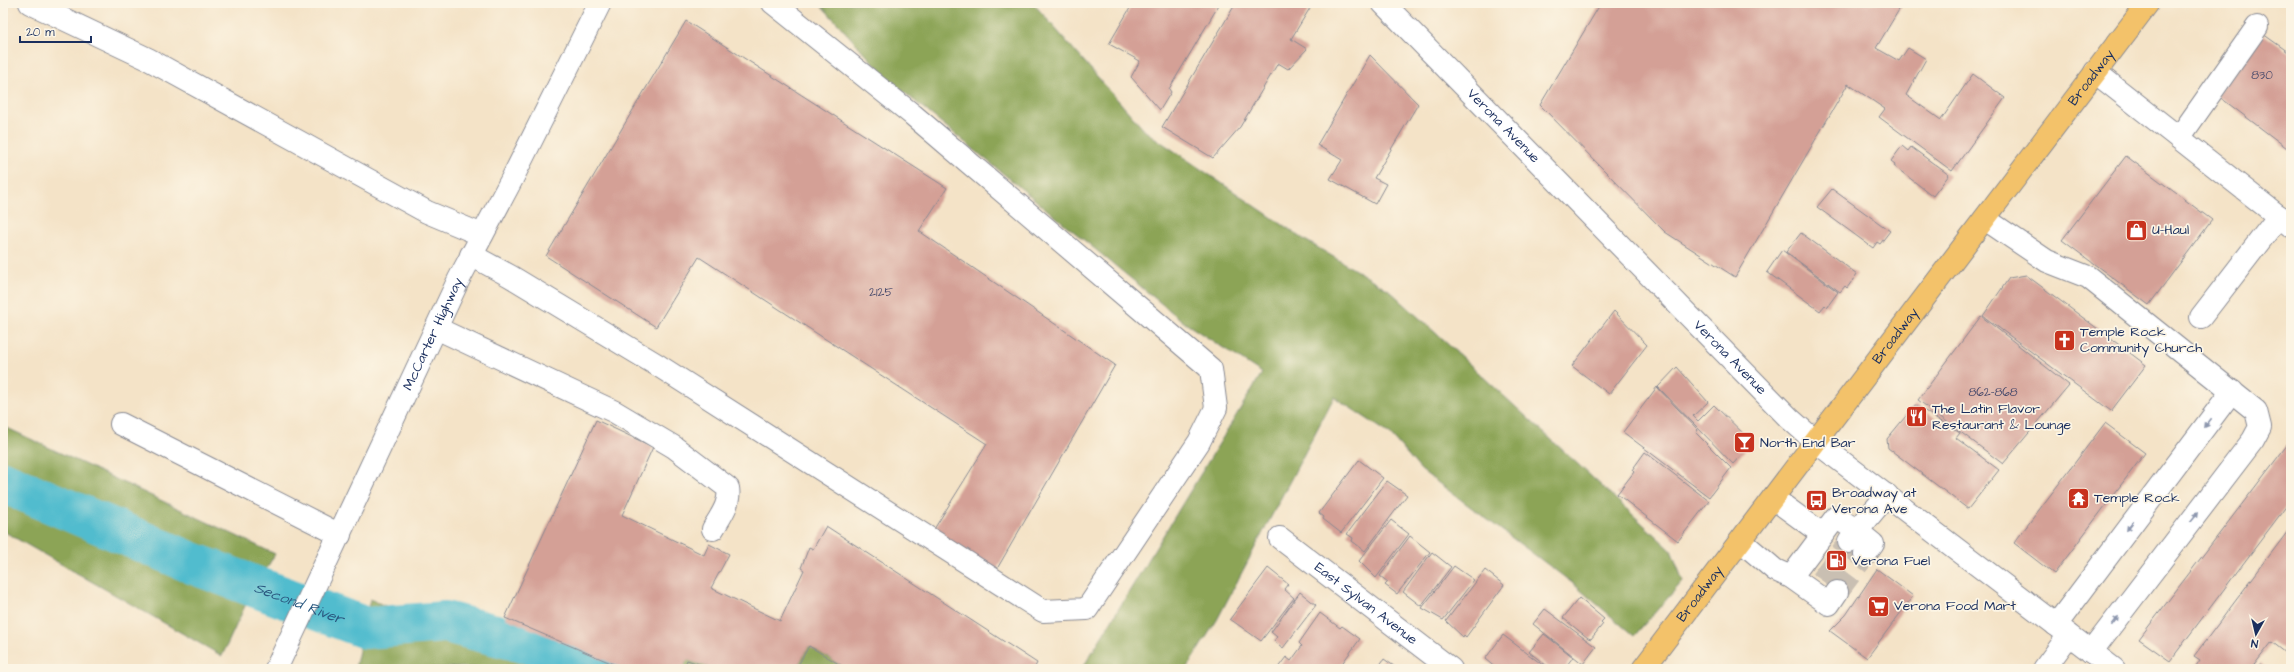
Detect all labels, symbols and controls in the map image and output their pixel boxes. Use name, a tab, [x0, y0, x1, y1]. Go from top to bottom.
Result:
scale bar	[20, 18, 91, 44]
text: 20 m	[26, 24, 55, 41]
street label: Broadway	[2063, 45, 2119, 110]
house number: 830	[2251, 67, 2273, 84]
street label: Verona Avenue	[1462, 84, 1545, 168]
shop icon: U-Haul	[2124, 217, 2150, 243]
place label: U-Haul	[2152, 220, 2189, 240]
street label: McCarter Highway	[398, 274, 468, 394]
house number: 2125	[869, 284, 893, 301]
street label: Broadway	[1868, 303, 1924, 368]
street label: Verona Avenue	[1689, 316, 1771, 400]
place label: Temple Rock Community Church	[2080, 322, 2202, 358]
church icon: Temple Rock Community Church	[2052, 327, 2078, 353]
house number: 862-868	[1969, 384, 2018, 401]
place label: The Latin Flavor Restaurant & Lounge	[1932, 399, 2071, 435]
restaurant icon: The Latin Flavor Restaurant & Lounge	[1903, 404, 1929, 430]
one-way arrow	[2204, 417, 2212, 428]
bar icon: North End Bar	[1732, 430, 1758, 456]
place label: North End Bar	[1760, 433, 1856, 453]
place label: Broadway at Verona Ave	[1832, 483, 1917, 519]
temple icon: Temple Rock	[2066, 485, 2092, 511]
bus stop icon: Broadway at Verona Ave	[1804, 488, 1830, 514]
place label: Temple Rock	[2094, 488, 2180, 508]
one-way arrow	[2190, 512, 2198, 523]
one-way arrow	[2126, 521, 2134, 532]
fuel station icon: Verona Fuel	[1823, 548, 1849, 574]
place label: Verona Fuel	[1852, 551, 1930, 571]
street label: East Sylvan Avenue	[1310, 558, 1422, 650]
street label: Broadway	[1672, 562, 1728, 626]
water label: Second River	[251, 577, 348, 630]
supermarket icon: Verona Food Mart	[1866, 593, 1892, 619]
place label: Verona Food Mart	[1894, 596, 2016, 616]
north arrow	[2236, 614, 2276, 654]
one-way arrow	[2111, 615, 2119, 626]
text: N	[2250, 635, 2259, 651]

